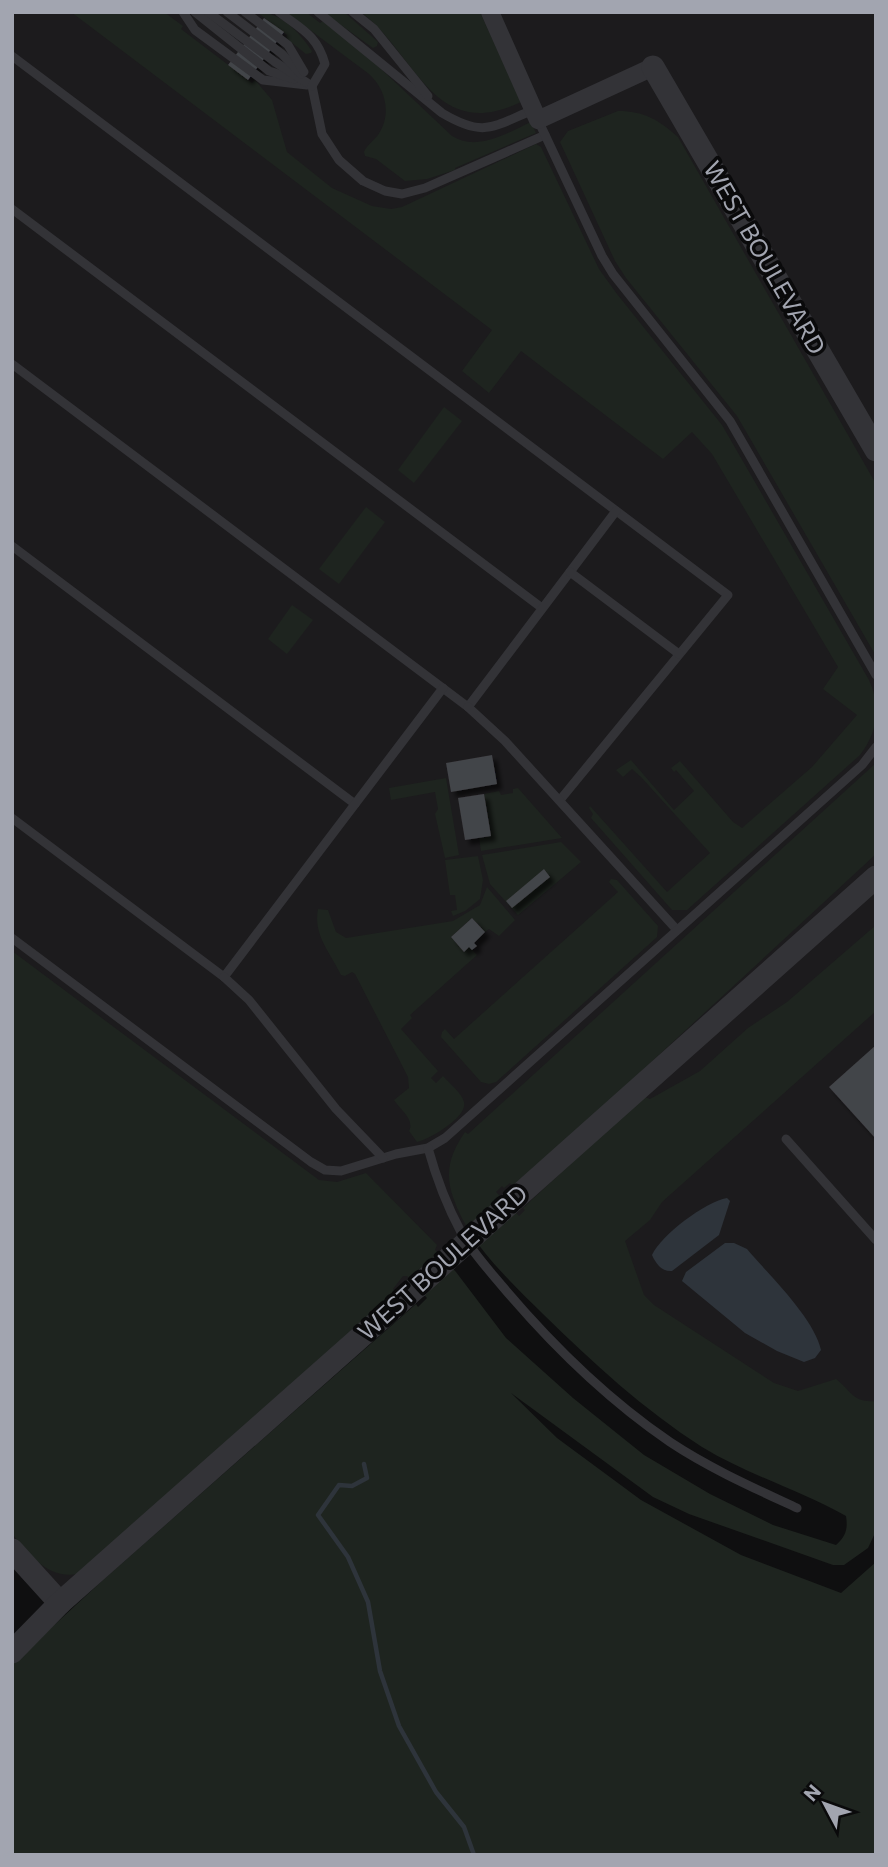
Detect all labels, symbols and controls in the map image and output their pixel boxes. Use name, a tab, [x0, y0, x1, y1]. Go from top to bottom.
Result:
street label: WEST BOULEVARD	[698, 156, 832, 359]
street label: WEST BOULEVARD	[351, 1178, 533, 1346]
north arrow	[790, 1769, 860, 1839]
text: N	[798, 1780, 825, 1805]

